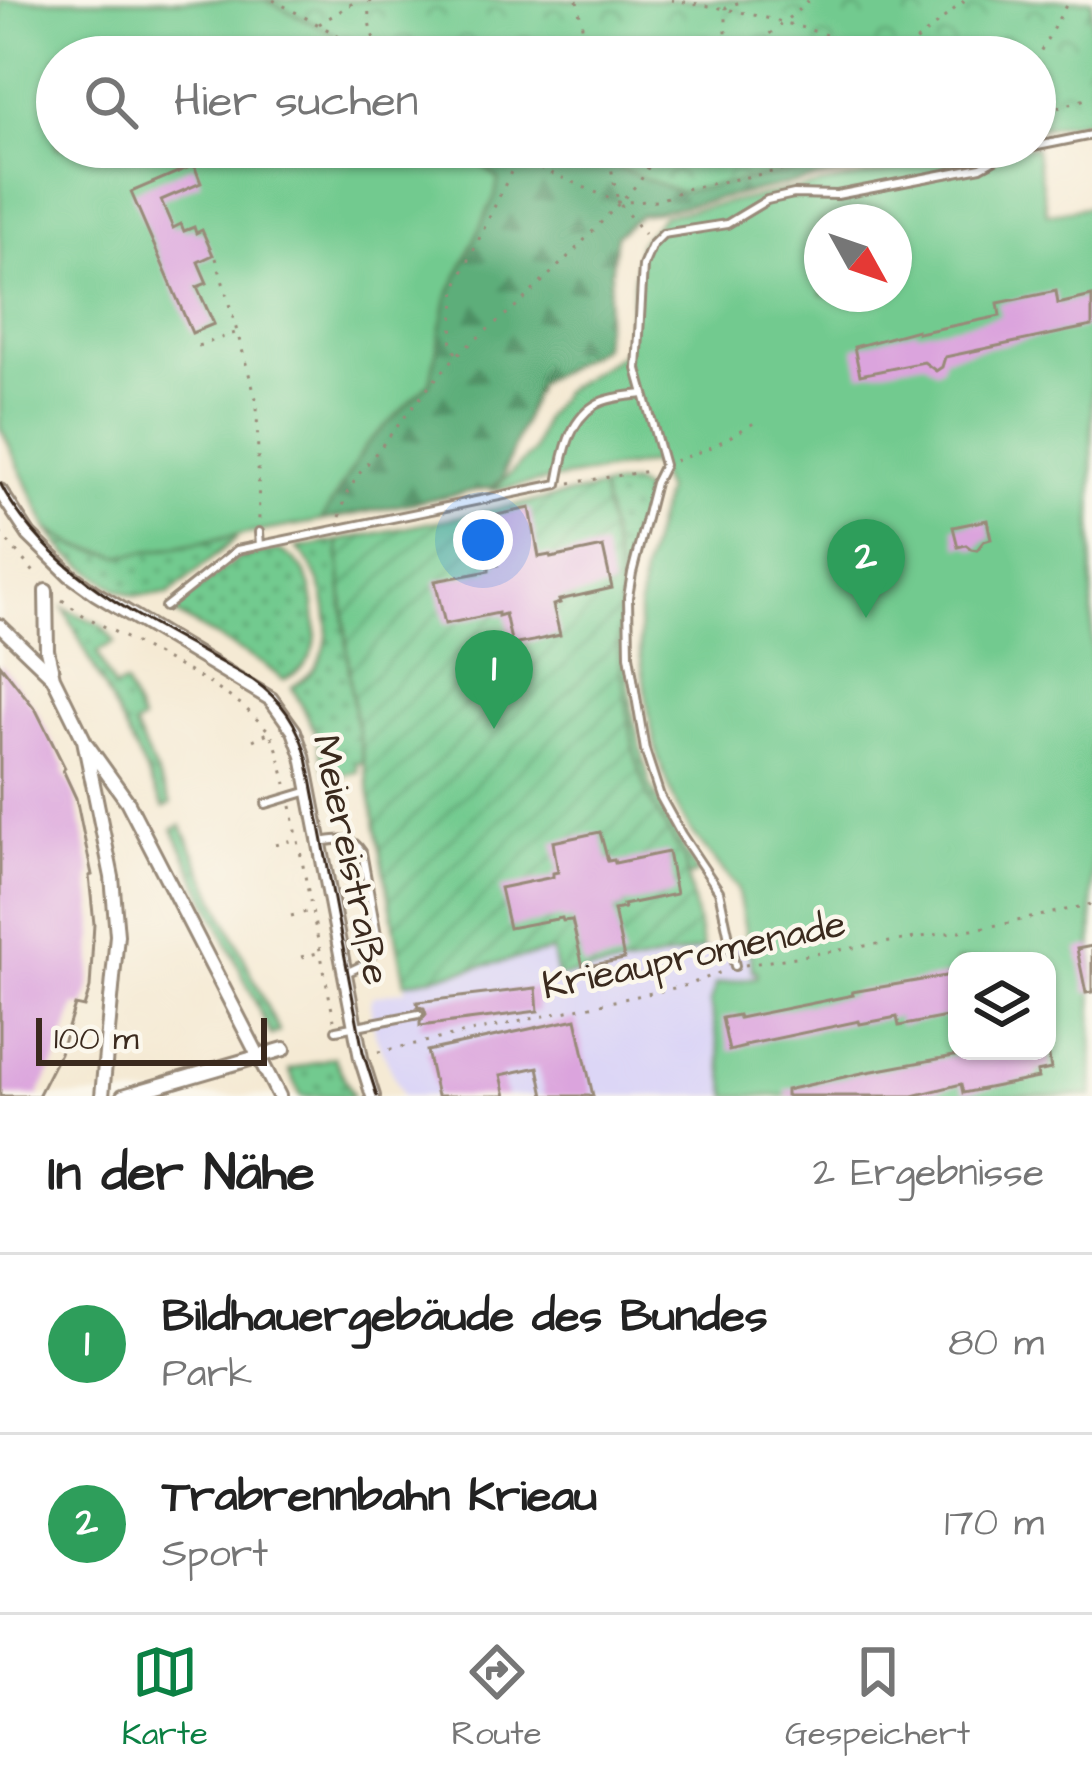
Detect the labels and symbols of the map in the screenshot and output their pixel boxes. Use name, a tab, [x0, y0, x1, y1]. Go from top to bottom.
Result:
north arrow	[804, 204, 912, 312]
your location	[453, 510, 513, 570]
pin: 2	[827, 519, 905, 618]
pin: 1	[455, 630, 533, 729]
street label: Meiereistraße	[297, 730, 403, 990]
street label: Krieaupromenade	[537, 897, 851, 1015]
scale bar	[36, 1012, 267, 1065]

